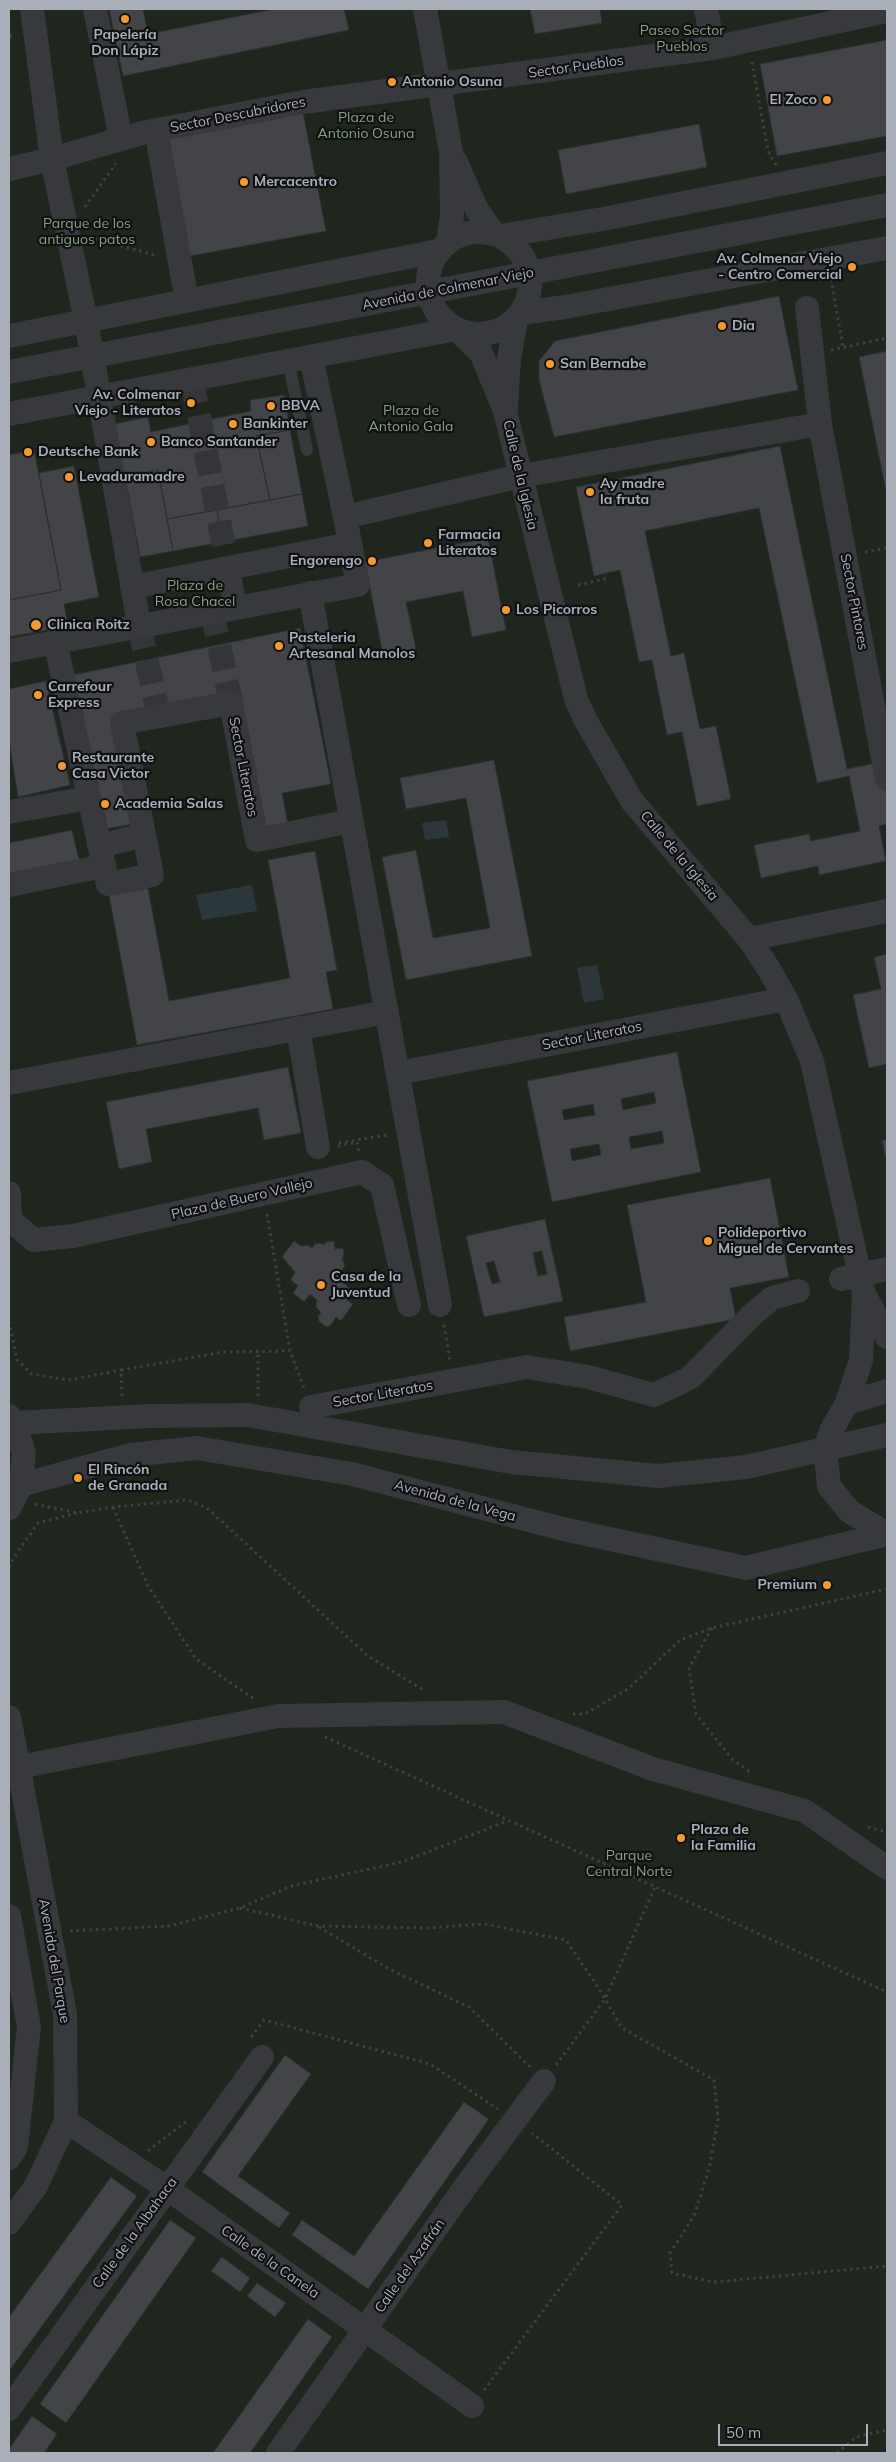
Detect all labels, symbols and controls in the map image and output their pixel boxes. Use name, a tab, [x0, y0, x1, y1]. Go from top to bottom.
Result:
marker: Papelería Don Lápiz	[119, 13, 131, 25]
park label: Paseo Sector Pueblos	[640, 23, 724, 56]
place label: Papelería Don Lápiz	[91, 27, 159, 59]
street label: Sector Pueblos	[527, 52, 625, 82]
place label: Antonio Osuna	[402, 74, 502, 90]
marker: Antonio Osuna	[386, 76, 398, 88]
place label: El Zoco	[769, 92, 817, 108]
street label: Sector Descubridores	[169, 94, 307, 136]
marker: El Zoco	[821, 94, 833, 106]
park label: Plaza de Antonio Osuna	[318, 110, 414, 142]
place label: Mercacentro	[254, 174, 337, 190]
marker: Mercacentro	[238, 176, 250, 188]
park label: Parque de los antiguos patos	[39, 216, 135, 248]
place label: Av. Colmenar Viejo - Centro Comercial	[717, 251, 842, 284]
marker: Av. Colmenar Viejo - Centro Comercial	[846, 261, 858, 273]
street label: Avenida de Colmenar Viejo	[361, 264, 535, 314]
place label: Dia	[732, 318, 755, 334]
marker: Dia	[716, 320, 728, 332]
place label: San Bernabe	[560, 356, 646, 372]
marker: San Bernabe	[544, 358, 556, 370]
place label: Av. Colmenar Viejo - Literatos	[75, 387, 181, 420]
marker: Av. Colmenar Viejo - Literatos	[185, 397, 197, 409]
place label: BBVA	[281, 398, 320, 414]
marker: BBVA	[265, 400, 277, 412]
park label: Plaza de Antonio Gala	[369, 403, 453, 436]
place label: Bankinter	[243, 416, 308, 432]
marker: Bankinter	[227, 418, 239, 430]
street label: Calle de la Iglesia	[499, 418, 541, 532]
place label: Banco Santander	[161, 434, 277, 450]
marker: Banco Santander	[145, 436, 157, 448]
place label: Deutsche Bank	[38, 444, 139, 460]
marker: Deutsche Bank	[22, 446, 34, 458]
place label: Levaduramadre	[79, 469, 185, 485]
marker: Levaduramadre	[63, 471, 75, 483]
place label: Ay madre la fruta	[600, 476, 665, 508]
marker: Ay madre la fruta	[584, 486, 596, 498]
place label: Farmacia Literatos	[438, 527, 501, 560]
marker: Farmacia Literatos	[422, 537, 434, 549]
street label: Sector Pintores	[836, 552, 872, 652]
place label: Engorengo	[290, 553, 362, 569]
marker: Engorengo	[366, 555, 378, 567]
park label: Plaza de Rosa Chacel	[155, 578, 235, 610]
place label: Los Picorros	[516, 602, 597, 618]
marker: Los Picorros	[500, 604, 512, 616]
place label: Clinica Roitz	[47, 617, 130, 633]
marker: Clinica Roitz	[29, 618, 43, 632]
place label: Pasteleria Artesanal Manolos	[289, 630, 415, 662]
marker: Pasteleria Artesanal Manolos	[273, 640, 285, 652]
place label: Carrefour Express	[48, 679, 112, 712]
marker: Carrefour Express	[32, 689, 44, 701]
street label: Sector Literatos	[225, 716, 261, 818]
place label: Restaurante Casa Victor	[72, 750, 154, 782]
marker: Restaurante Casa Victor	[56, 760, 68, 772]
place label: Academia Salas	[115, 796, 223, 812]
marker: Academia Salas	[99, 798, 111, 810]
street label: Calle de la Iglesia	[636, 808, 722, 904]
street label: Sector Literatos	[541, 1018, 643, 1054]
street label: Plaza de Buero Vallejo	[170, 1175, 314, 1223]
place label: Polideportivo Miguel de Cervantes	[718, 1225, 853, 1258]
marker: Polideportivo Miguel de Cervantes	[702, 1235, 714, 1247]
place label: Casa de la Juventud	[331, 1269, 401, 1302]
marker: Casa de la Juventud	[315, 1279, 327, 1291]
street label: Sector Literatos	[332, 1377, 434, 1411]
place label: El Rincón de Granada	[88, 1462, 167, 1494]
marker: El Rincón de Granada	[72, 1472, 84, 1484]
street label: Avenida de la Vega	[392, 1477, 518, 1525]
place label: Premium	[758, 1577, 817, 1593]
marker: Premium	[821, 1579, 833, 1591]
place label: Plaza de la Familia	[691, 1822, 756, 1854]
marker: Plaza de la Familia	[675, 1832, 687, 1844]
park label: Parque Central Norte	[586, 1848, 672, 1880]
street label: Avenida del Parque	[35, 1897, 73, 2025]
street label: Calle de la Albahaca	[89, 2174, 181, 2292]
street label: Calle del Azafrán	[371, 2216, 449, 2316]
street label: Calle de la Canela	[218, 2222, 322, 2302]
scale bar	[721, 2414, 871, 2446]
text: 50 m	[726, 2423, 761, 2442]

